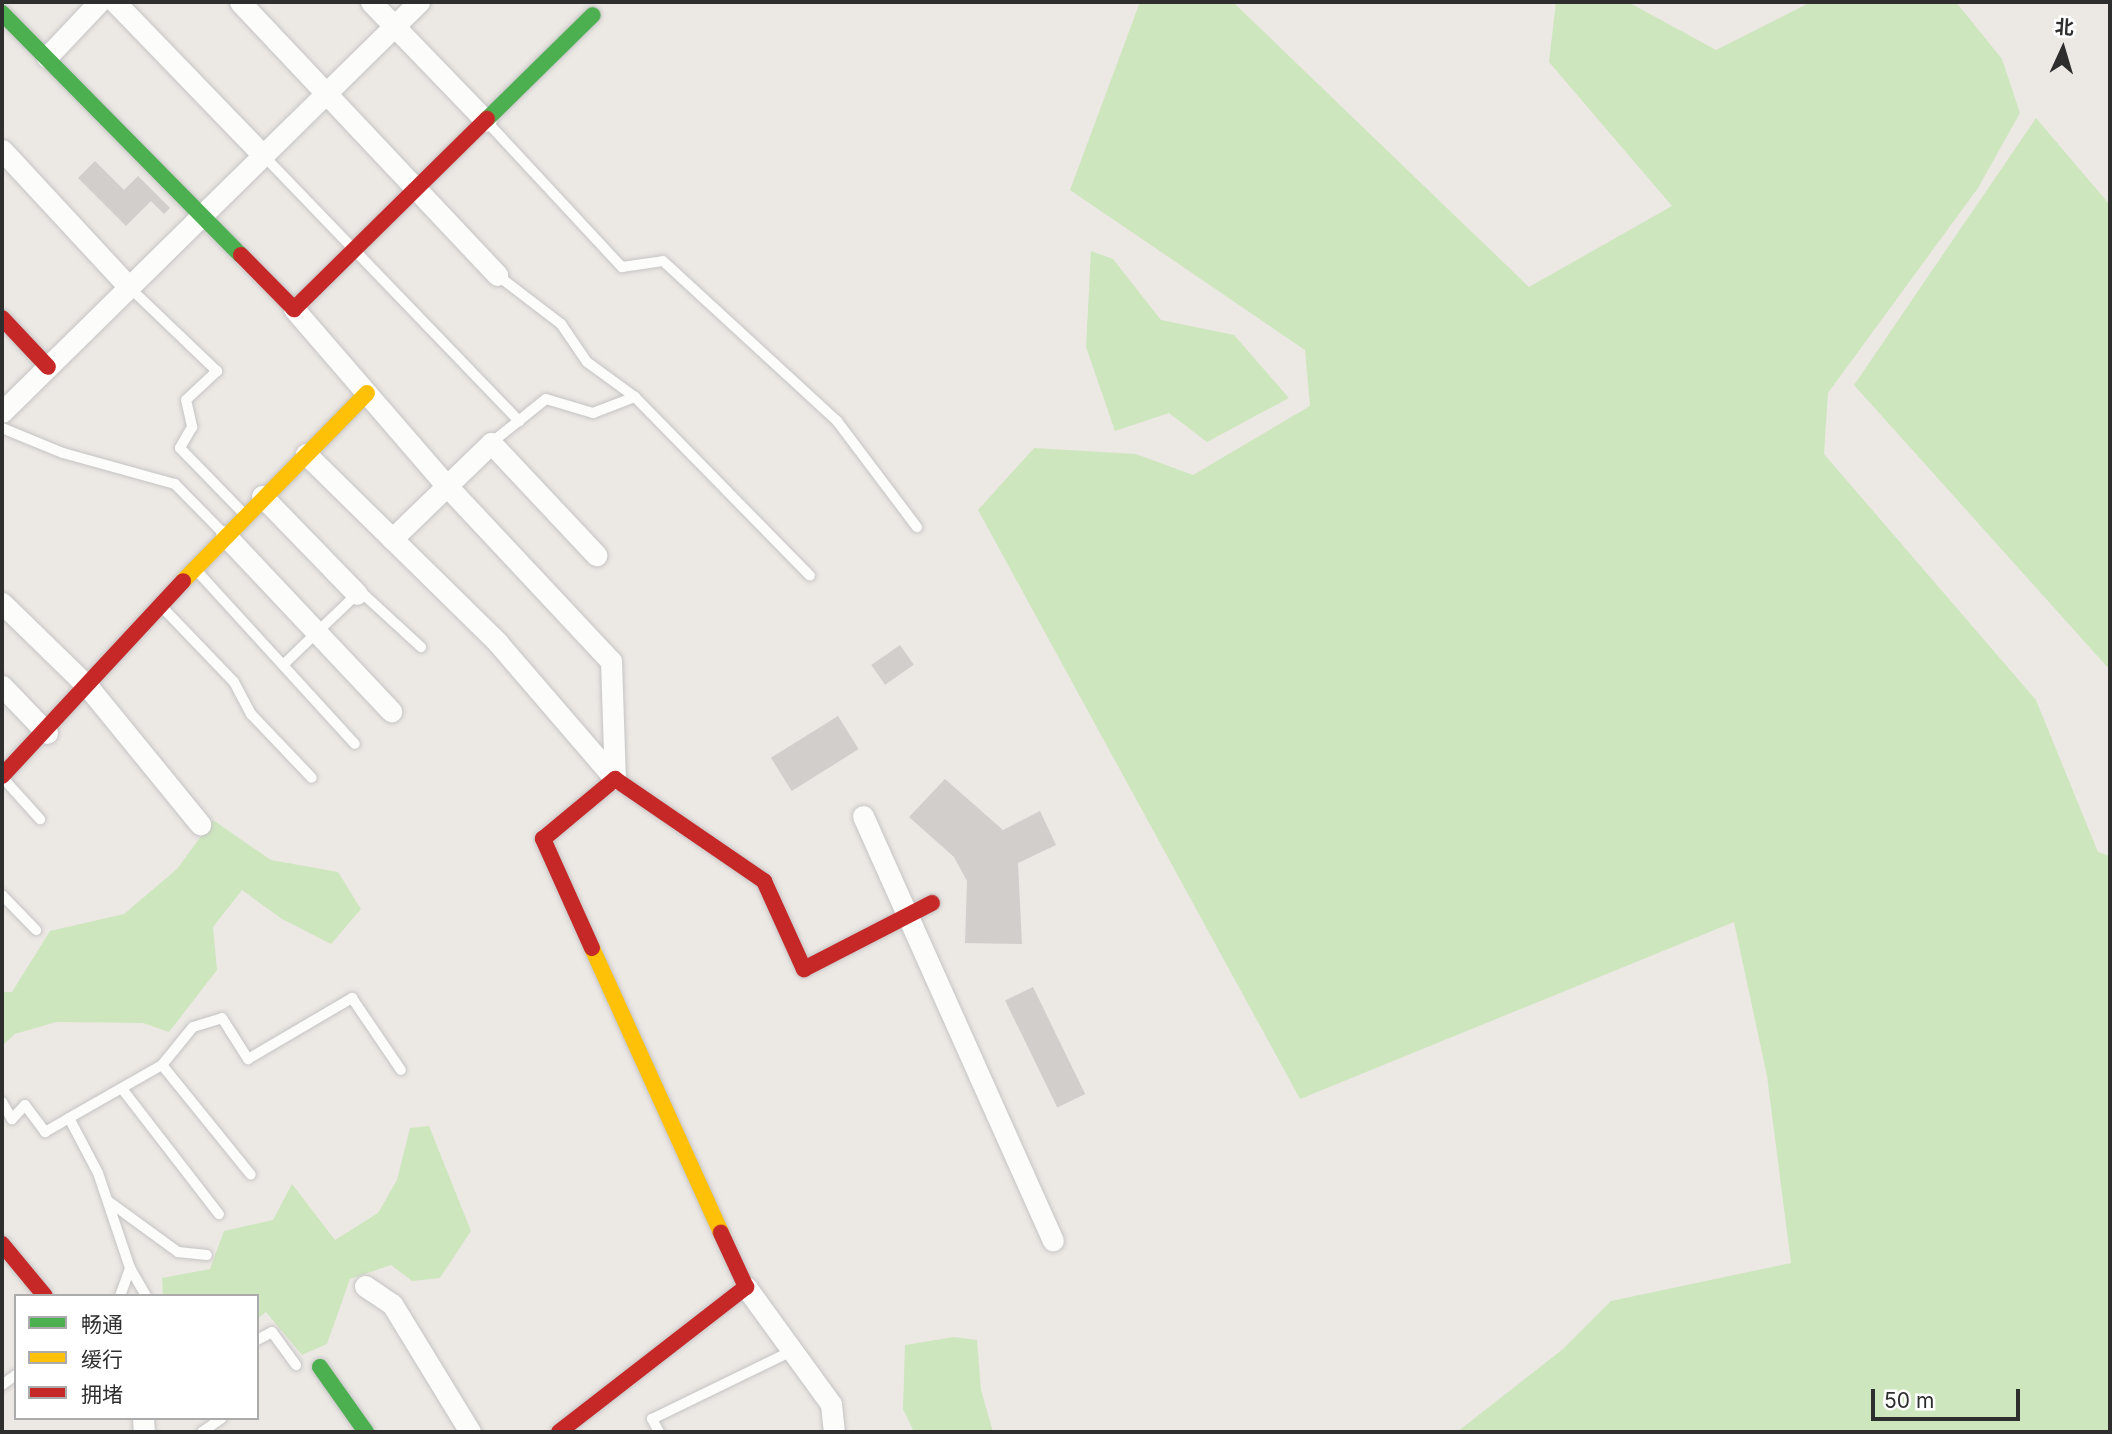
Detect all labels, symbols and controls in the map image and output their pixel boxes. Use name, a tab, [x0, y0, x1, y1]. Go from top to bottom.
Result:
north arrow	[2028, 14, 2098, 84]
text: 北	[2054, 15, 2075, 40]
legend	[14, 1294, 259, 1420]
text: 畅通	[81, 1312, 123, 1337]
text: 缓行	[81, 1347, 123, 1372]
scale bar	[1874, 1374, 2023, 1418]
text: 拥堵	[81, 1382, 123, 1407]
text: 50 m	[1884, 1388, 1934, 1413]

